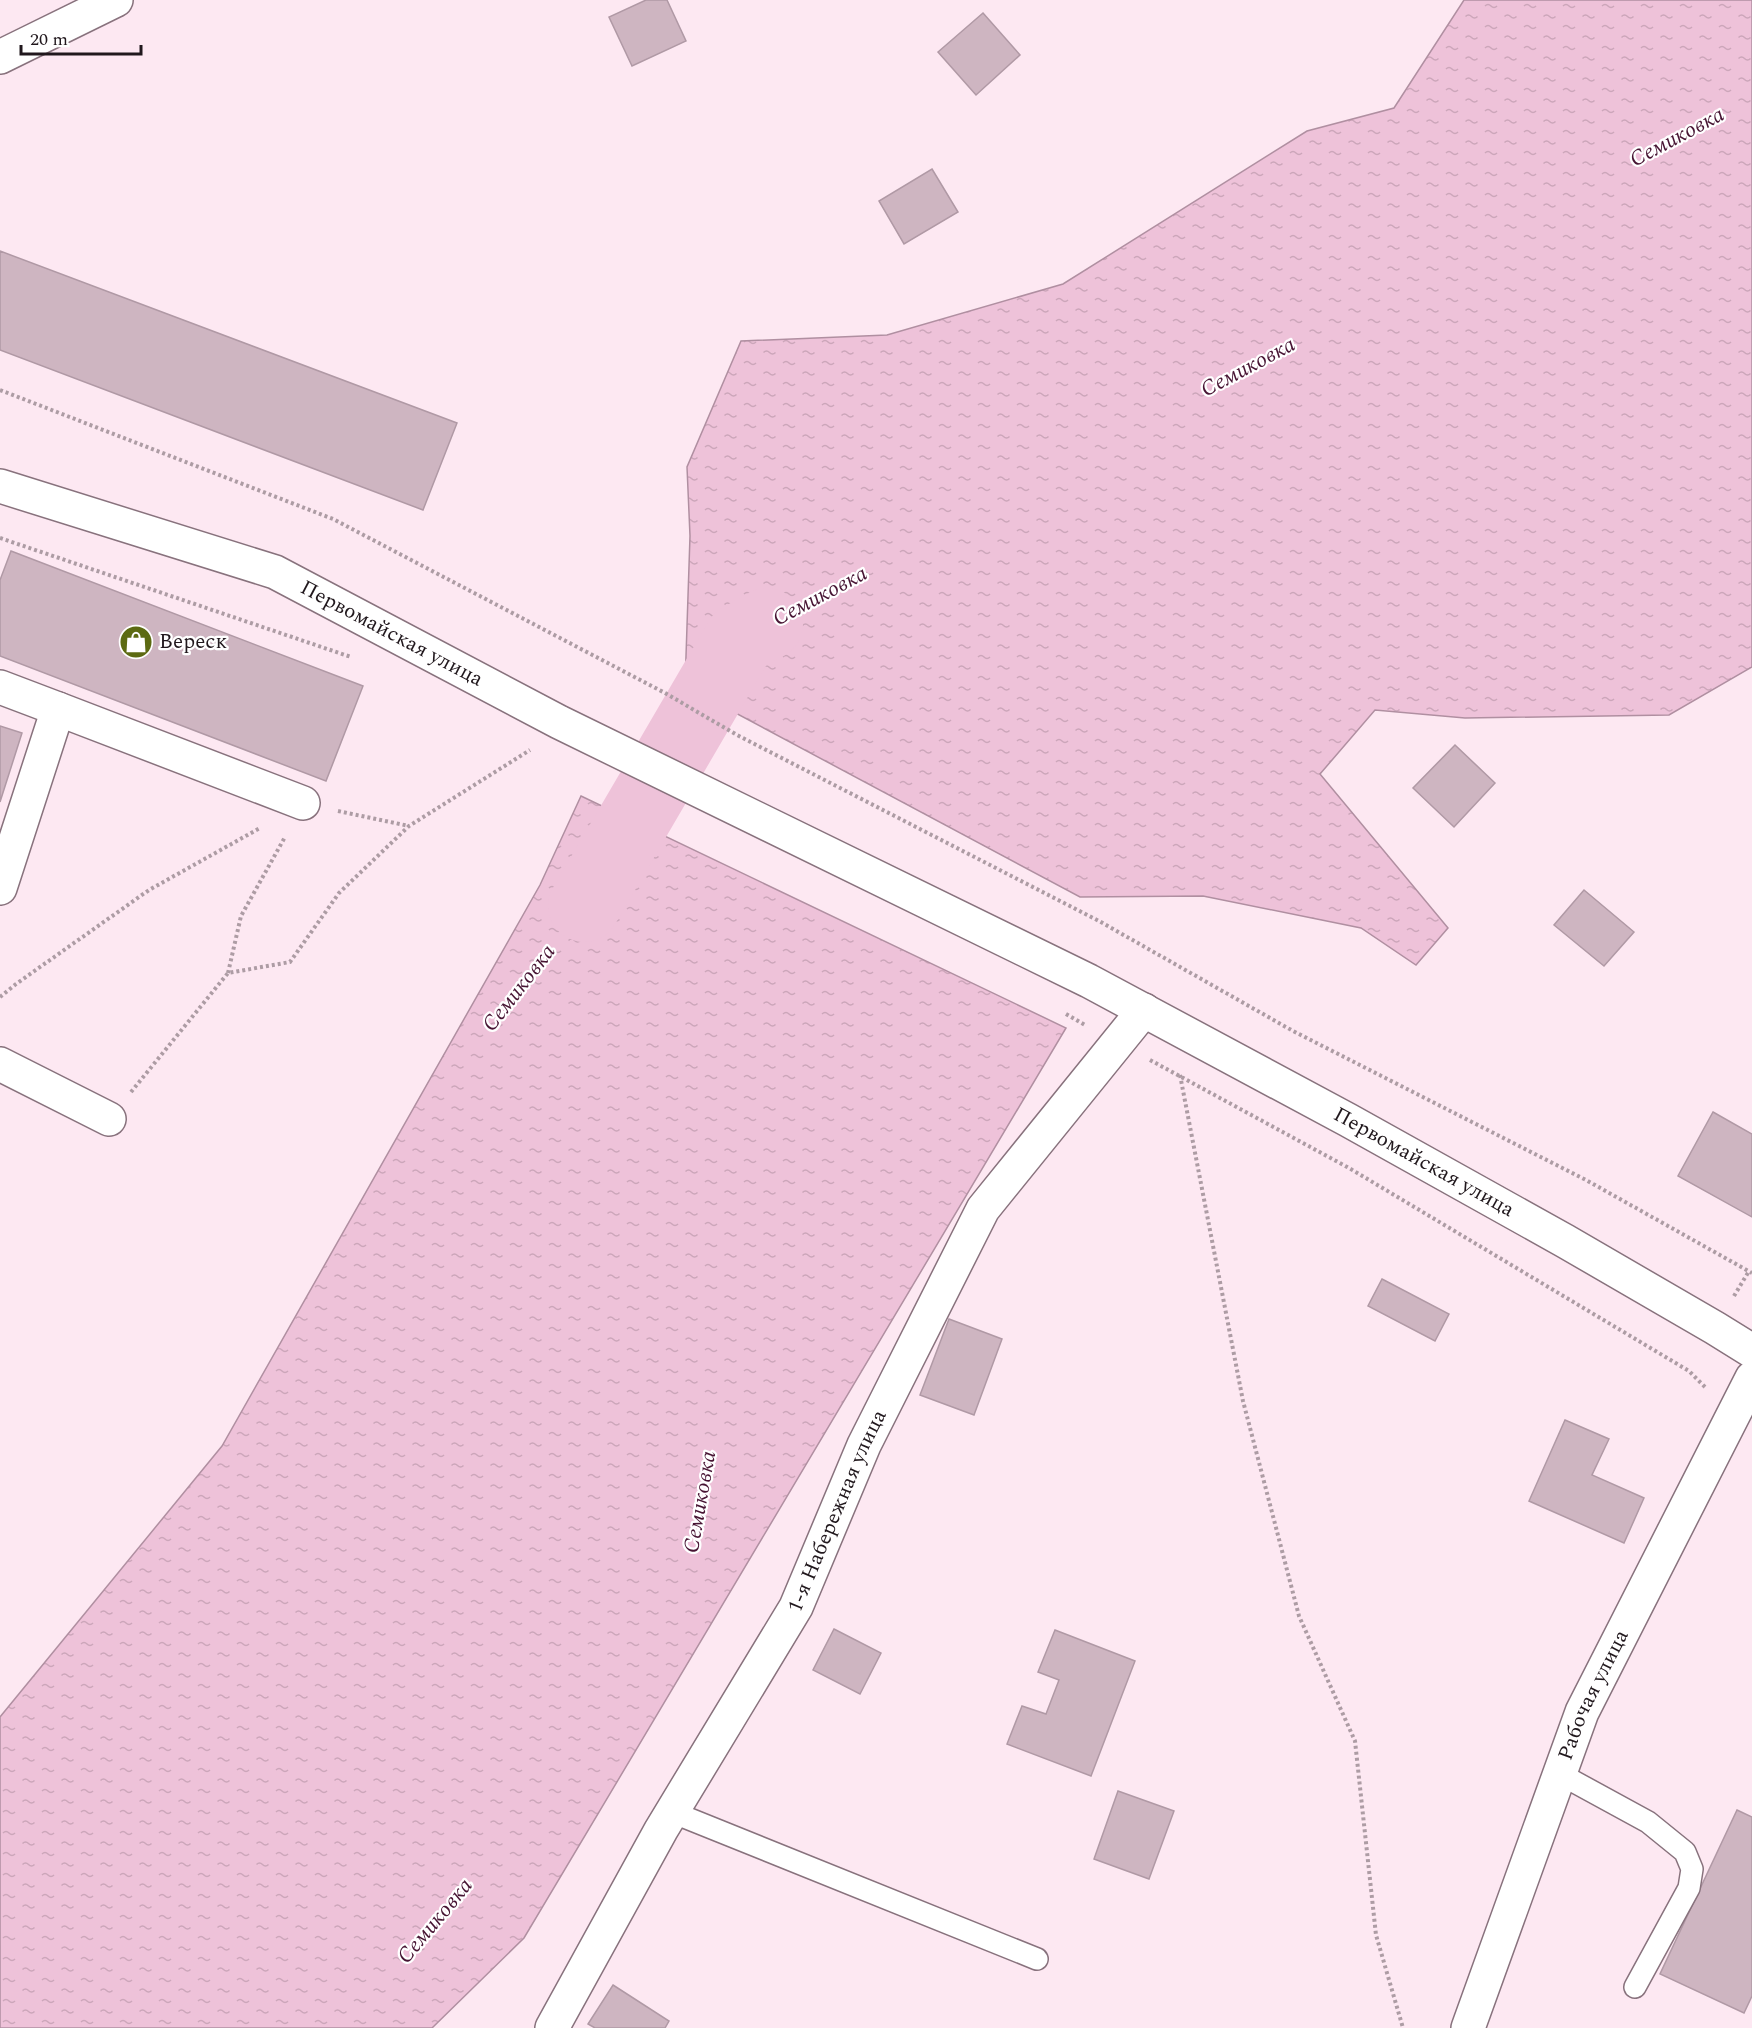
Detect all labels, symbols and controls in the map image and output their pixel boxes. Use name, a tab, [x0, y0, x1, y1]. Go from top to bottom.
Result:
scale bar	[21, 18, 141, 56]
text: 20 m	[30, 26, 68, 53]
water label: Семиковка	[1624, 98, 1730, 176]
water label: Семиковка	[1195, 328, 1301, 406]
water label: Семиковка	[767, 557, 873, 635]
street label: Первомайская улица	[294, 572, 489, 695]
shop icon: Вереск	[118, 624, 154, 660]
place label: Вереск	[159, 626, 227, 658]
water label: Семиковка	[474, 937, 564, 1039]
street label: Первомайская улица	[1328, 1099, 1521, 1226]
street label: 1-я Набережная улица	[779, 1404, 896, 1618]
water label: Семиковка	[675, 1448, 725, 1556]
street label: Рабочая улица	[1550, 1623, 1638, 1765]
water label: Семиковка	[389, 1871, 481, 1971]

